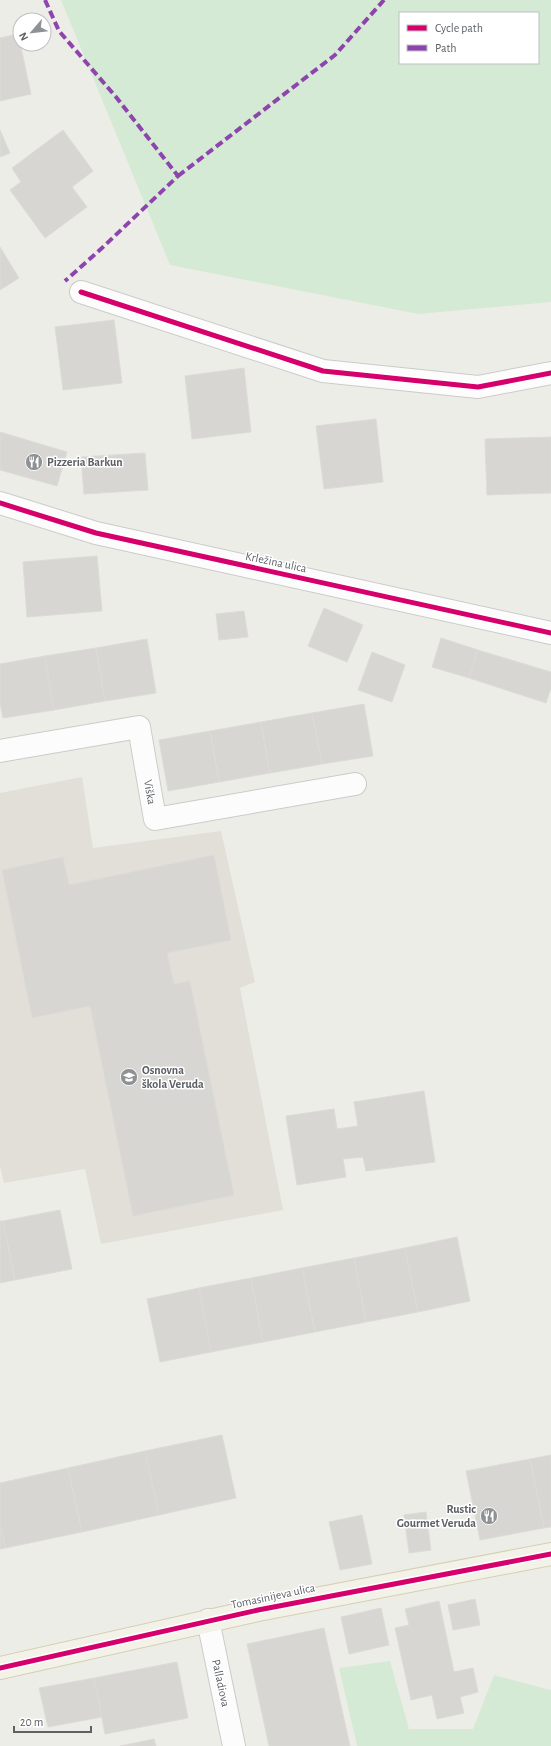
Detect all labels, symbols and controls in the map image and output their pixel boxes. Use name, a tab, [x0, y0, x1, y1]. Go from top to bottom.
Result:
north arrow	[12, 12, 52, 52]
legend	[399, 12, 539, 64]
text: Cycle path	[435, 22, 483, 35]
text: N	[17, 30, 30, 42]
text: Path	[435, 42, 457, 54]
restaurant icon: Pizzeria Barkun	[24, 452, 44, 472]
place label: Pizzeria Barkun	[47, 456, 123, 468]
street label: Krležina ulica	[244, 550, 308, 574]
street label: Viška	[142, 779, 158, 806]
place label: Osnovna škola Veruda	[142, 1064, 204, 1090]
school or university icon: Osnovna škola Veruda	[119, 1067, 139, 1087]
place label: Rustic Gourmet Veruda	[397, 1503, 476, 1529]
restaurant icon: Rustic Gourmet Veruda	[479, 1506, 499, 1526]
street label: Tomasinijeva ulica	[230, 1581, 317, 1612]
street label: Palladiova	[210, 1658, 232, 1708]
scale bar	[14, 1708, 91, 1734]
text: 20 m	[20, 1716, 43, 1728]

